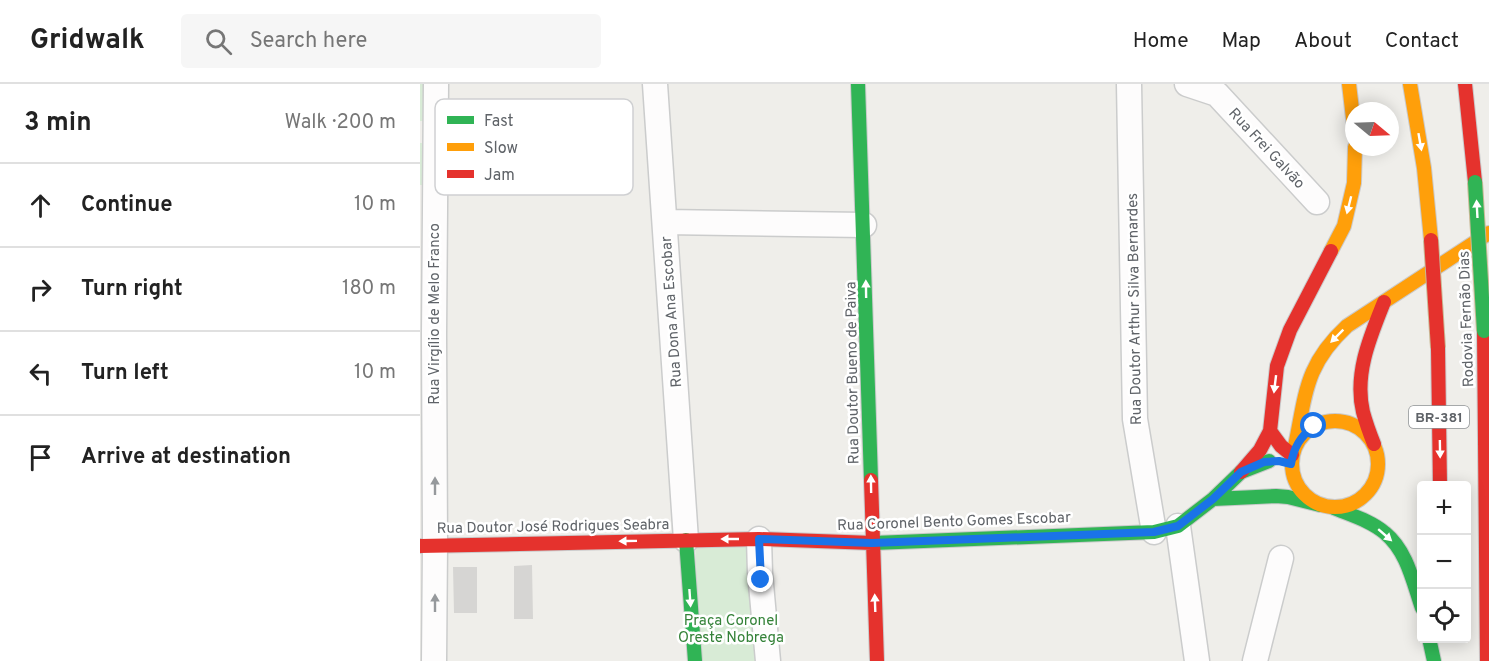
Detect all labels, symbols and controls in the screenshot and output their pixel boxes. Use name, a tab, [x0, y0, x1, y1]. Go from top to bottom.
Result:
search box	[181, 14, 601, 68]
text: Gridwalk	[30, 23, 145, 59]
icon: search	[202, 25, 235, 58]
text: Search here	[250, 28, 367, 55]
text: Home	[1133, 28, 1189, 55]
text: Map	[1222, 28, 1261, 55]
text: About	[1294, 28, 1352, 55]
text: Contact	[1385, 28, 1459, 55]
legend	[435, 99, 633, 195]
north arrow	[1345, 102, 1399, 156]
street label: Rua Frei Galvão	[1224, 105, 1308, 193]
text: 3 min	[24, 107, 92, 140]
text: Walk · 200 m	[285, 110, 396, 136]
text: Fast	[484, 112, 514, 132]
one-way arrow	[1416, 132, 1425, 151]
text: Slow	[484, 139, 518, 159]
text: Jam	[484, 166, 515, 186]
icon: ahead	[24, 189, 57, 222]
text: Continue	[81, 192, 172, 219]
text: 10 m	[354, 192, 396, 218]
street label: Rua Doutor Arthur Silva Bernardes	[1124, 193, 1147, 425]
one-way arrow	[1343, 196, 1353, 214]
one-way arrow	[1472, 200, 1482, 219]
street label: Rua Virgílio de Melo Franco	[426, 223, 445, 405]
street label: Rua Dona Ana Escobar	[658, 235, 687, 388]
street label: Rodovia Fernão Dias	[1456, 251, 1479, 387]
icon: right	[24, 273, 57, 306]
text: Turn right	[81, 276, 183, 303]
text: 180 m	[342, 276, 396, 302]
one-way arrow	[861, 280, 871, 299]
street label: Rua Doutor Bueno de Paiva	[842, 281, 865, 465]
one-way arrow	[1330, 328, 1344, 342]
icon: left	[24, 357, 57, 390]
text: Turn left	[81, 360, 169, 387]
text: 10 m	[354, 360, 396, 386]
one-way arrow	[1270, 374, 1279, 393]
road number: BR-381	[1409, 406, 1469, 428]
route start	[1300, 412, 1326, 438]
one-way arrow	[1435, 439, 1445, 458]
icon: arrive	[24, 441, 57, 474]
text: Arrive at destination	[81, 444, 291, 471]
one-way arrow	[866, 475, 876, 494]
one-way arrow	[430, 477, 440, 496]
map controls	[1417, 481, 1471, 643]
button: +	[1417, 481, 1471, 535]
street label: Rua Coronel Bento Gomes Escobar	[837, 509, 1071, 536]
street label: Rua Doutor José Rodrigues Seabra	[437, 516, 669, 539]
one-way arrow	[1377, 529, 1393, 542]
one-way arrow	[720, 534, 739, 544]
button: −	[1417, 535, 1471, 589]
one-way arrow	[618, 536, 637, 546]
route end	[747, 566, 773, 592]
one-way arrow	[685, 589, 695, 608]
button: locate	[1417, 589, 1471, 643]
one-way arrow	[430, 593, 440, 612]
one-way arrow	[870, 593, 879, 612]
park label: Praça Coronel Oreste Nobrega	[678, 612, 784, 648]

